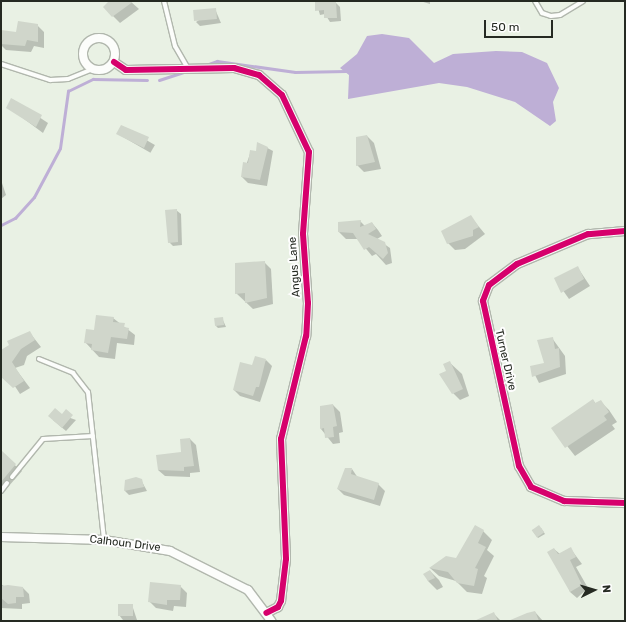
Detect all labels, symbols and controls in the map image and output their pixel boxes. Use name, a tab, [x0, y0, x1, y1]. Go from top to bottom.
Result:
scale bar	[486, 12, 555, 38]
text: 50 m	[491, 20, 519, 34]
street label: Angus Lane	[286, 236, 304, 298]
street label: Turner Drive	[492, 328, 518, 392]
street label: Calhoun Drive	[89, 533, 161, 555]
north arrow	[574, 570, 614, 610]
text: N	[600, 584, 613, 593]

